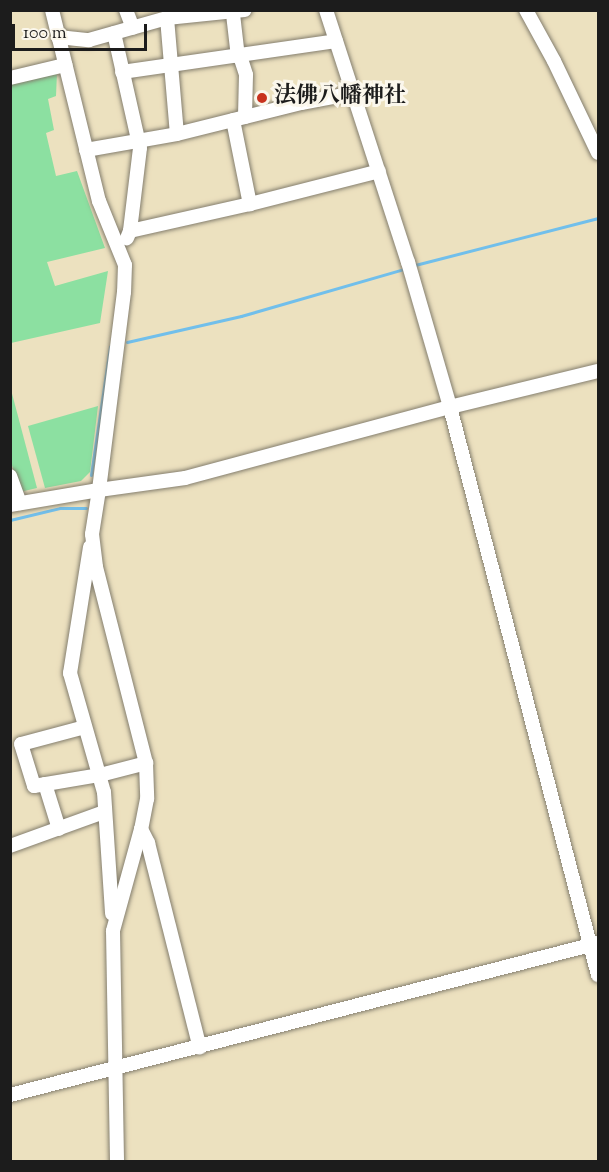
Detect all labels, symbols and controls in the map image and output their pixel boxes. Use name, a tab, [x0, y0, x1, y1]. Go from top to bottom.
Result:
scale bar	[15, 12, 150, 50]
text: 100 m	[23, 21, 67, 47]
place label: 法佛八幡神社	[274, 85, 406, 111]
marker: 法佛八幡神社	[255, 91, 269, 105]

